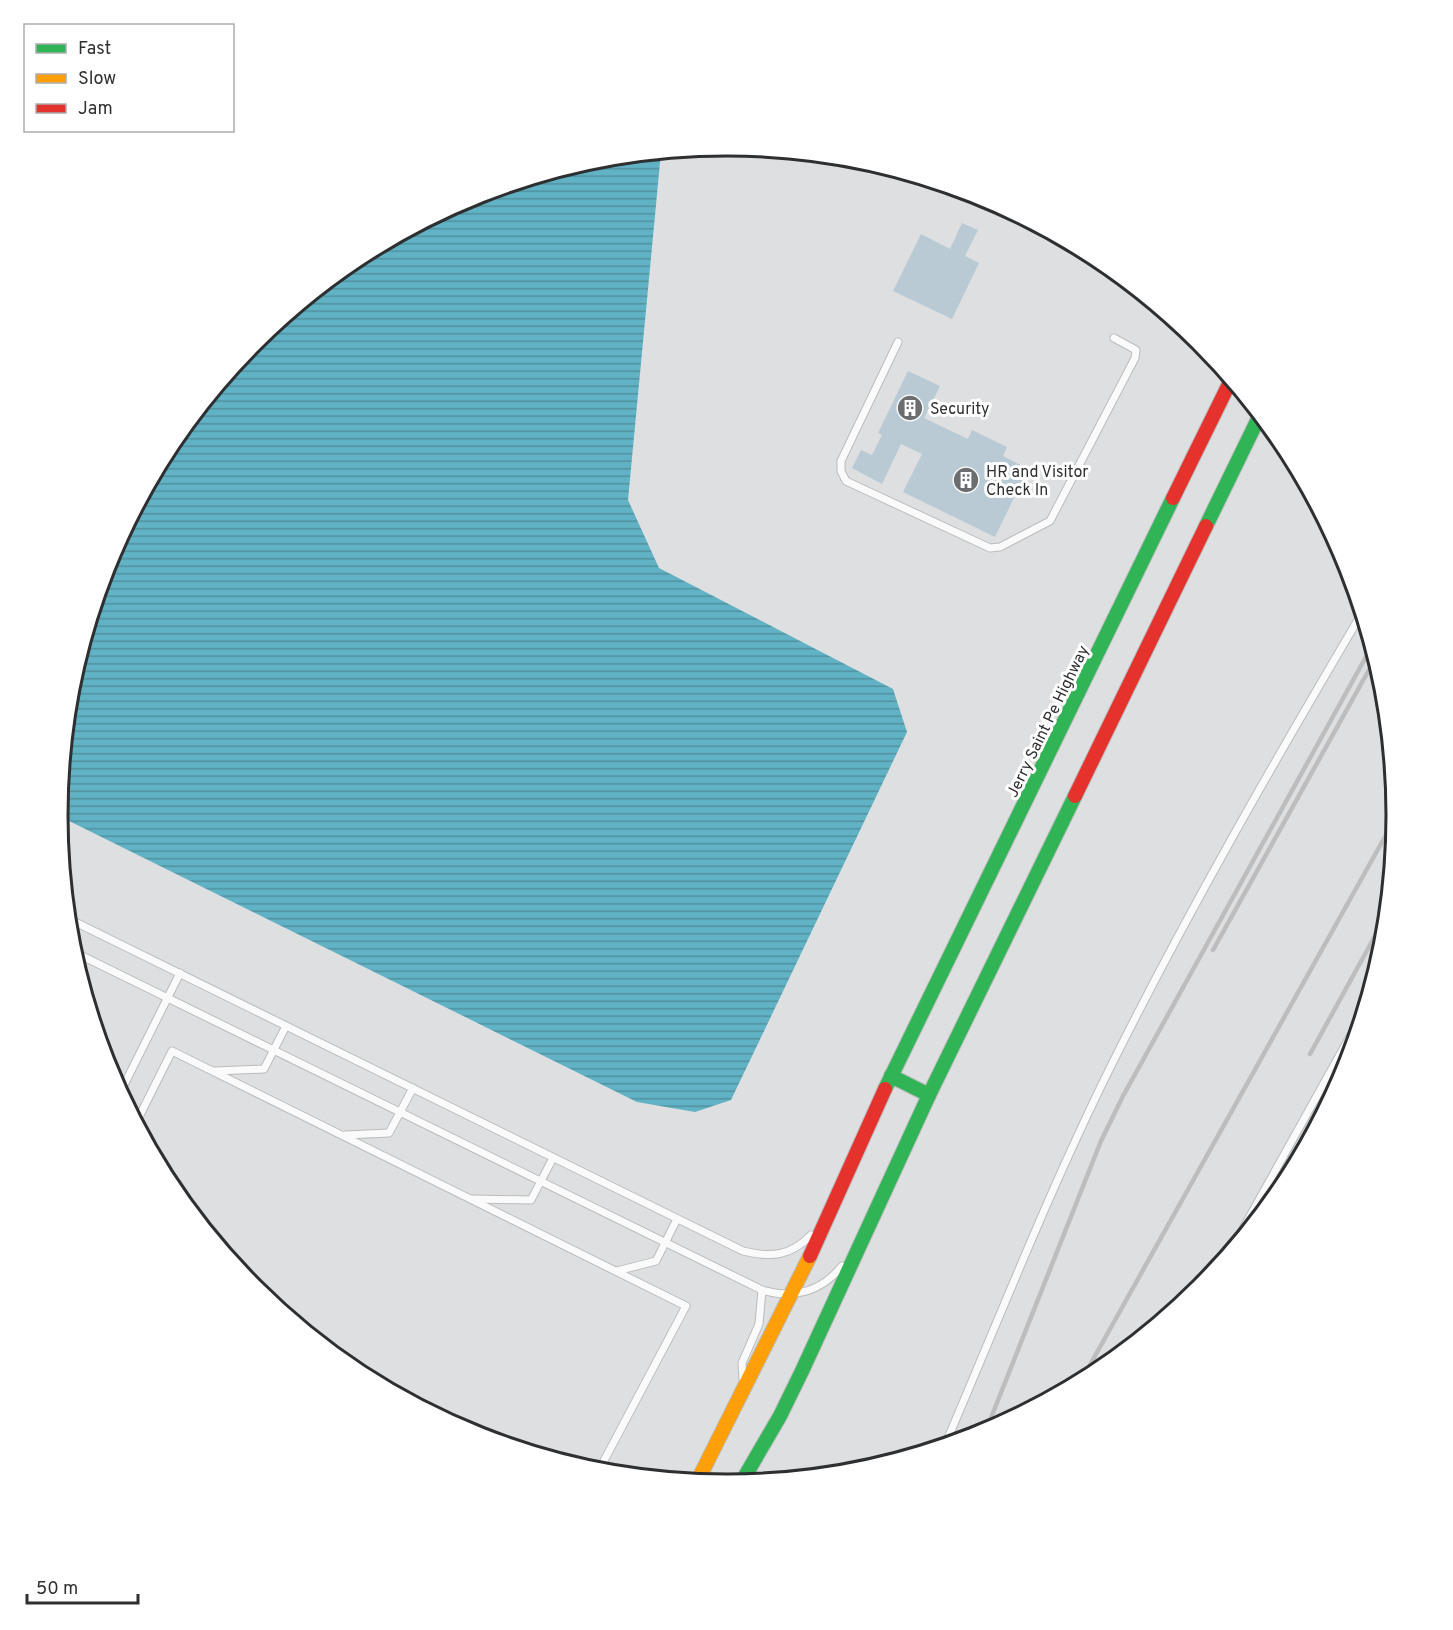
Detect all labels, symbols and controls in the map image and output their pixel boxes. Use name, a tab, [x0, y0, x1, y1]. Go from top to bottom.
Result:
legend	[24, 24, 234, 132]
text: Fast	[78, 38, 111, 61]
text: Slow	[78, 68, 116, 91]
text: Jam	[78, 98, 113, 121]
building icon: Security	[895, 393, 925, 423]
place label: Security	[930, 400, 990, 420]
place label: HR and Visitor Check In	[986, 463, 1089, 501]
building icon: HR and Visitor Check In	[951, 465, 981, 495]
street label: Jerry Saint Pe Highway	[1003, 643, 1094, 801]
scale bar	[27, 1567, 138, 1605]
text: 50 m	[36, 1578, 78, 1601]

